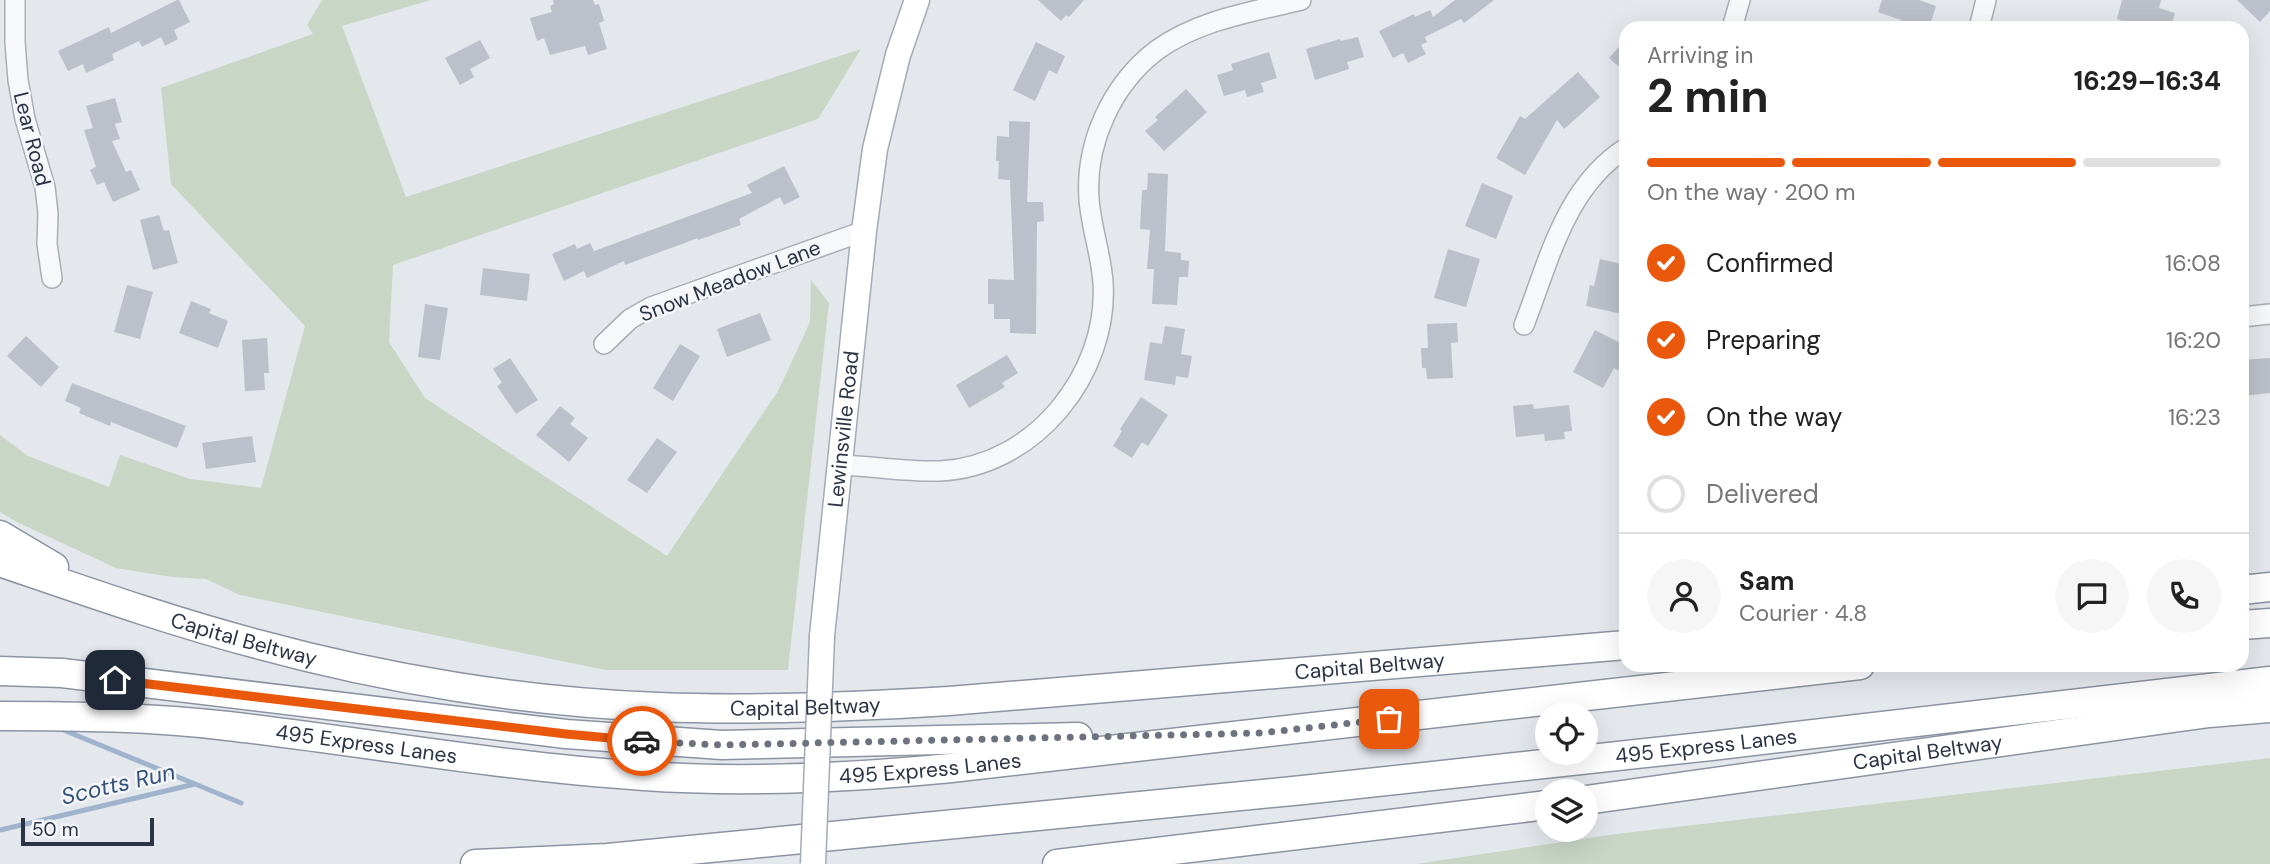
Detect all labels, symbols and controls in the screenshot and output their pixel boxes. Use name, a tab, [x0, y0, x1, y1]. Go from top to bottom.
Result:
text: Arriving in	[1647, 40, 1753, 70]
text: 16:29–16:34	[2074, 64, 2221, 98]
text: 2 min	[1647, 66, 1769, 126]
street label: Lear Road	[7, 89, 57, 189]
text: On the way · 200 m	[1647, 177, 1856, 207]
street label: Snow Meadow Lane	[635, 233, 825, 329]
icon: check	[1647, 244, 1685, 282]
text: Confirmed	[1706, 246, 1833, 280]
text: 16:08	[2165, 248, 2221, 278]
icon: check	[1647, 321, 1685, 359]
text: Preparing	[1706, 323, 1821, 357]
text: 16:20	[2166, 325, 2221, 355]
street label: Lewinsville Road	[821, 349, 865, 509]
icon: check	[1647, 398, 1685, 436]
text: On the way	[1706, 400, 1842, 434]
text: 16:23	[2168, 402, 2221, 432]
text: Delivered	[1706, 477, 1819, 511]
button: person	[1647, 559, 1721, 633]
button: chat	[2055, 559, 2129, 633]
button: phone	[2147, 559, 2221, 633]
text: Sam	[1739, 564, 1794, 598]
text: Courier · 4.8	[1739, 598, 1867, 628]
street label: Capital Beltway	[167, 606, 320, 673]
street label: Capital Beltway	[1294, 646, 1446, 686]
pin	[85, 650, 145, 710]
icon: home	[96, 661, 134, 699]
pin	[1359, 689, 1419, 749]
street label: Capital Beltway	[730, 691, 882, 723]
icon: bag	[1370, 700, 1408, 738]
map controls	[1535, 702, 1598, 842]
button: locate	[1535, 702, 1598, 765]
courier	[607, 706, 677, 776]
street label: 495 Express Lanes	[274, 718, 459, 770]
icon: car	[623, 722, 661, 760]
street label: 495 Express Lanes	[1614, 722, 1799, 770]
street label: Capital Beltway	[1851, 728, 2005, 777]
street label: 495 Express Lanes	[838, 746, 1023, 791]
water label: Scotts Run	[58, 756, 178, 812]
button: layers	[1535, 779, 1598, 842]
scale bar	[21, 815, 154, 847]
text: 50 m	[32, 817, 79, 842]

